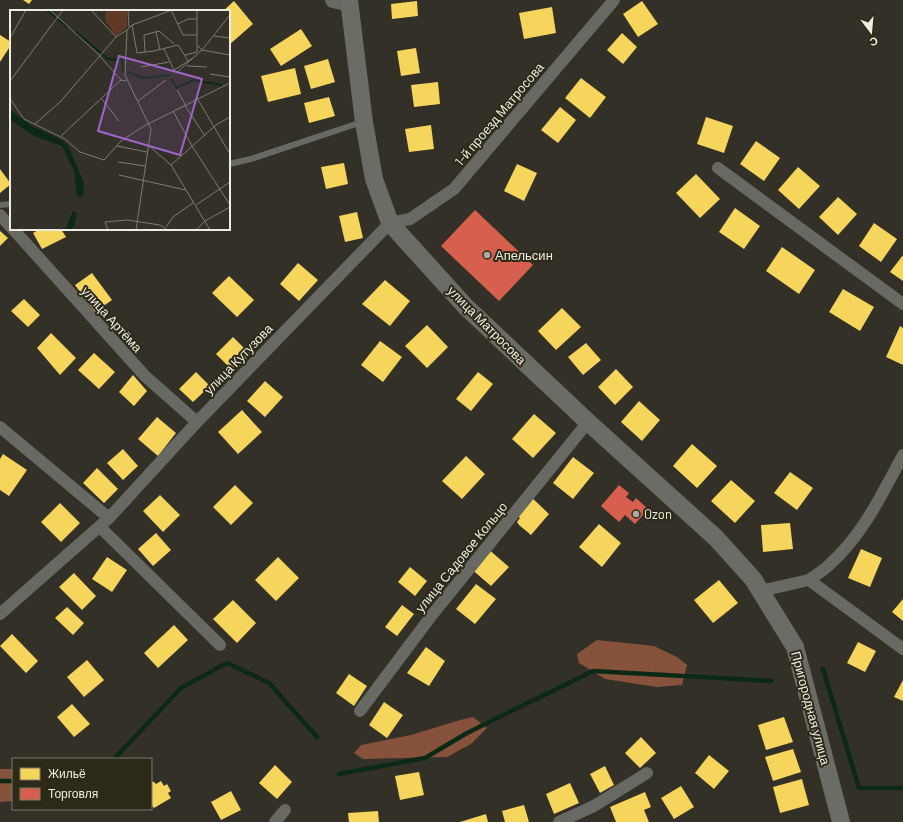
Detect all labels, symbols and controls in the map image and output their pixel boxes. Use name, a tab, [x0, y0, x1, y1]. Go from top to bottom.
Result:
inset map	[10, 10, 230, 230]
north arrow	[851, 12, 891, 52]
text: С	[868, 35, 880, 49]
street label: 1-й проезд Матросова	[451, 58, 547, 169]
place label: Апельсин	[495, 247, 553, 263]
marker: Апельсин	[482, 250, 492, 260]
street label: улица Матросова	[444, 282, 530, 368]
street label: улица Артёма	[78, 283, 146, 356]
street label: улица Кутузова	[200, 320, 276, 398]
street label: улица Садовое Кольцо	[412, 499, 510, 615]
place label: Ozon	[644, 506, 672, 522]
marker: Ozon	[631, 509, 641, 519]
street label: Пригородная улица	[788, 649, 834, 767]
legend	[12, 758, 152, 810]
text: Жильё	[48, 766, 86, 780]
text: Торговля	[48, 786, 98, 801]

